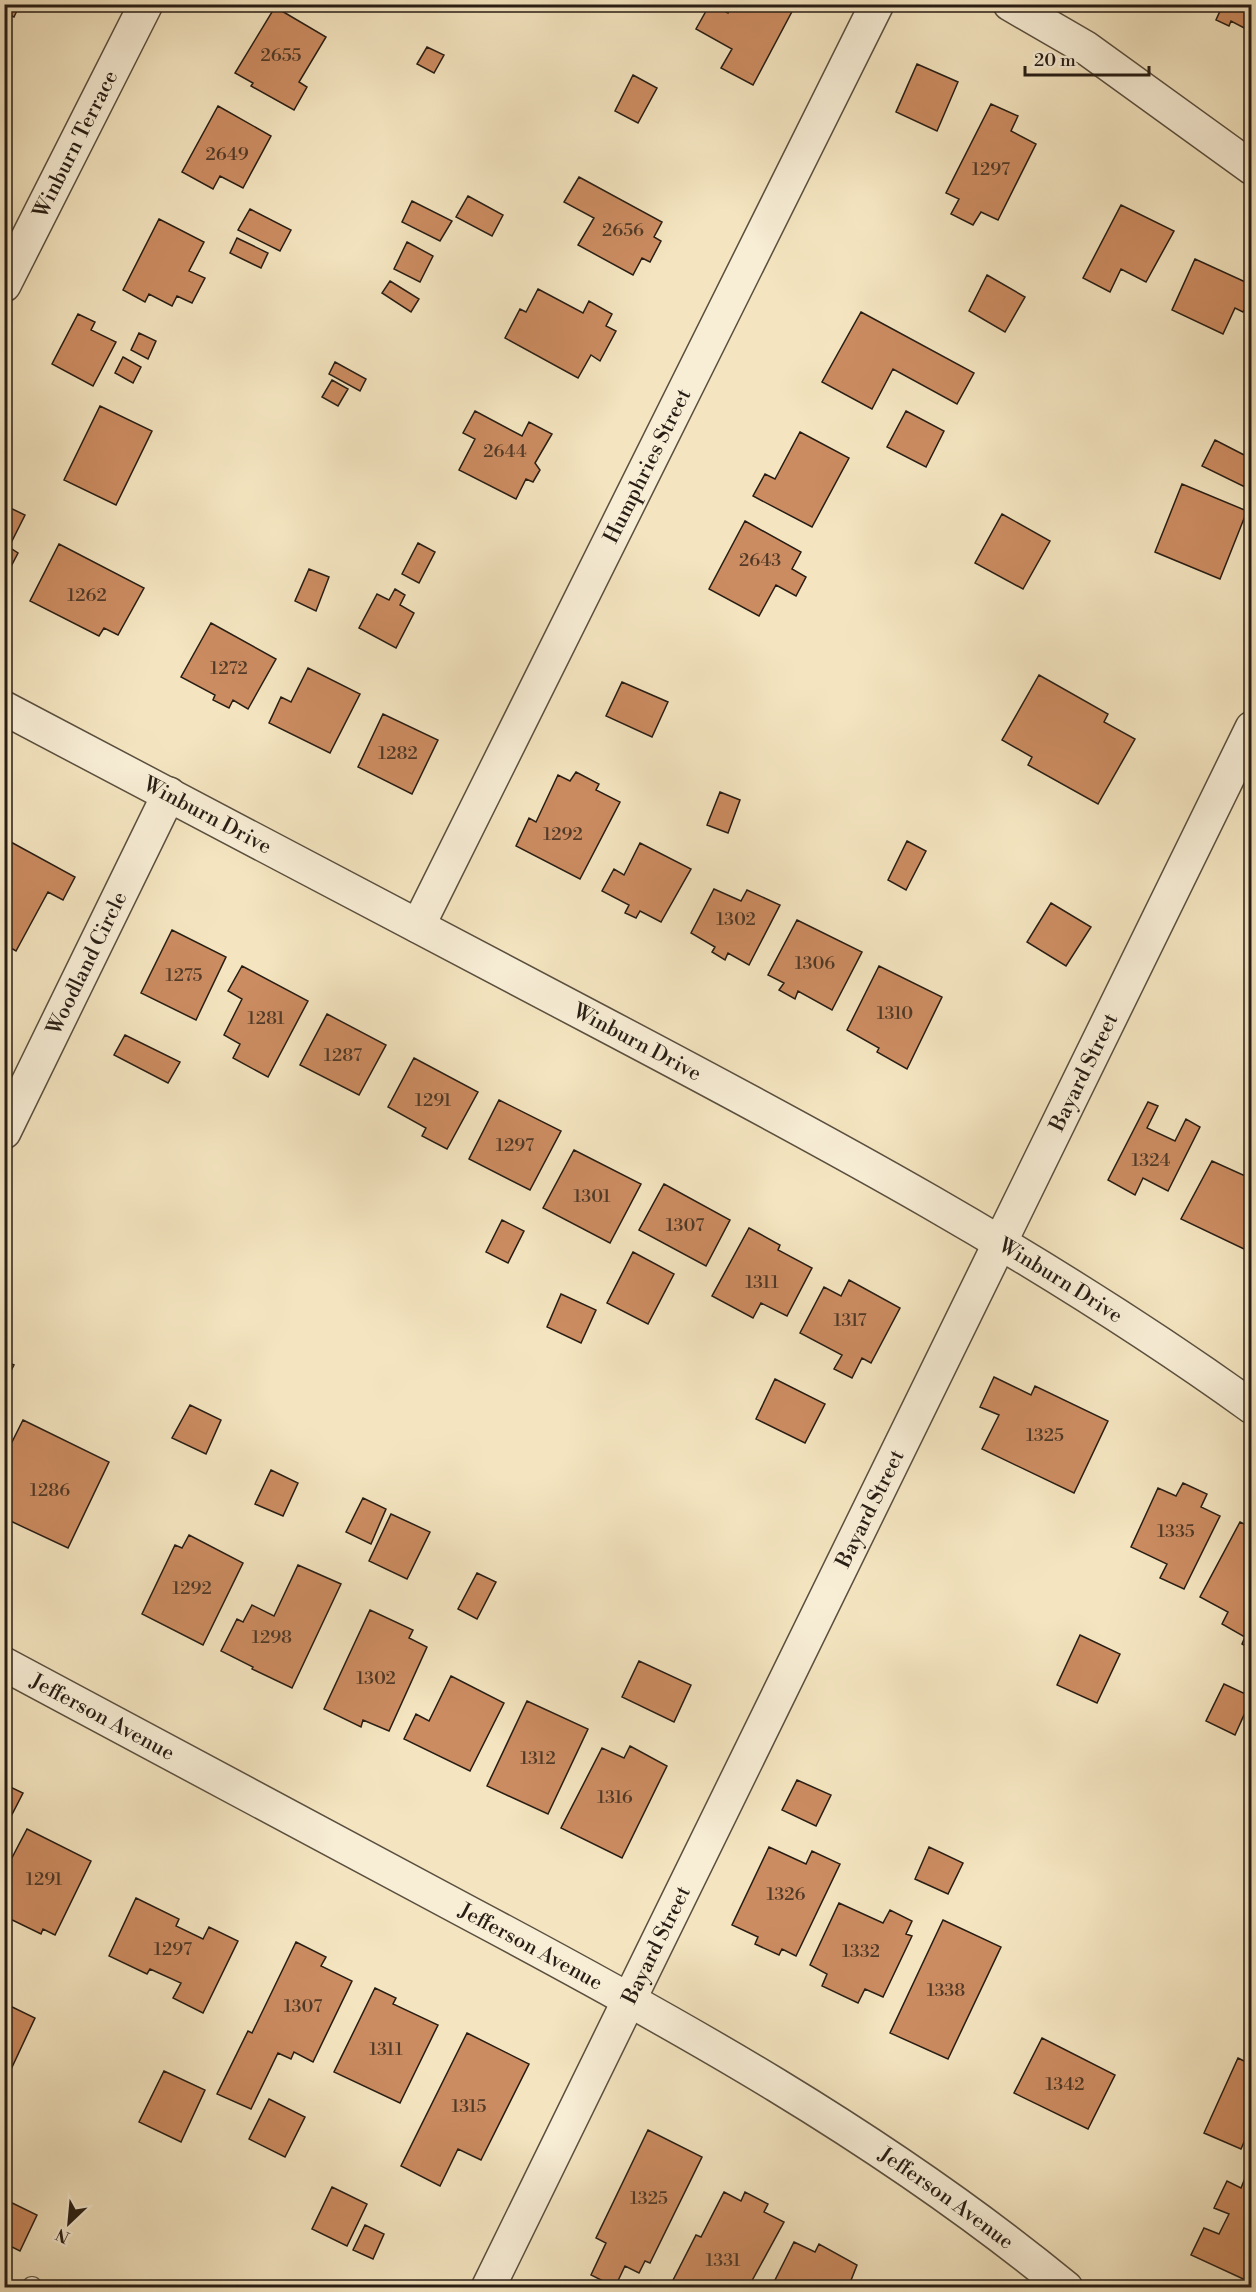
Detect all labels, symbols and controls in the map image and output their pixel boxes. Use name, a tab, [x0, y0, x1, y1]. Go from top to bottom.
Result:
scale bar	[1025, 39, 1150, 77]
house number: 2655	[260, 44, 302, 67]
text: 20 m	[1034, 49, 1076, 72]
street label: Winburn Terrace	[28, 66, 124, 223]
house number: 2649	[205, 143, 249, 166]
house number: 1297	[972, 158, 1010, 181]
house number: 2656	[602, 219, 644, 242]
street label: Humphries Street	[599, 384, 698, 548]
house number: 2644	[483, 440, 527, 463]
house number: 2643	[739, 549, 781, 572]
house number: 1262	[67, 584, 107, 607]
house number: 1272	[210, 657, 248, 680]
house number: 1282	[378, 742, 418, 765]
street label: Winburn Drive	[138, 771, 276, 860]
house number: 1292	[543, 823, 583, 846]
street label: Woodland Circle	[41, 888, 133, 1040]
house number: 1302	[716, 908, 756, 931]
house number: 1306	[795, 952, 835, 975]
house number: 1275	[166, 964, 203, 987]
street label: Winburn Drive	[567, 998, 706, 1087]
house number: 1310	[877, 1002, 913, 1025]
house number: 1281	[248, 1007, 285, 1030]
street label: Bayard Street	[1044, 1009, 1125, 1137]
house number: 1287	[324, 1044, 362, 1067]
house number: 1291	[415, 1089, 451, 1112]
house number: 1297	[496, 1134, 534, 1157]
house number: 1324	[1132, 1149, 1171, 1172]
house number: 1301	[574, 1185, 611, 1208]
house number: 1307	[666, 1214, 704, 1237]
street label: Winburn Drive	[993, 1232, 1127, 1329]
house number: 1311	[745, 1271, 779, 1294]
house number: 1317	[833, 1309, 867, 1332]
house number: 1325	[1026, 1424, 1064, 1447]
street label: Bayard Street	[830, 1445, 911, 1573]
house number: 1286	[30, 1479, 70, 1502]
house number: 1335	[1157, 1520, 1195, 1543]
house number: 1292	[172, 1577, 212, 1600]
house number: 1298	[252, 1626, 292, 1649]
house number: 1302	[356, 1667, 396, 1690]
street label: Jefferson Avenue	[25, 1668, 179, 1767]
house number: 1312	[520, 1747, 556, 1770]
house number: 1316	[597, 1786, 633, 1809]
house number: 1291	[26, 1868, 62, 1891]
street label: Bayard Street	[617, 1882, 697, 2010]
house number: 1326	[767, 1883, 806, 1906]
street label: Jefferson Avenue	[453, 1898, 607, 1997]
house number: 1297	[154, 1938, 192, 1961]
house number: 1332	[842, 1940, 880, 1963]
house number: 1338	[927, 1979, 965, 2002]
house number: 1307	[284, 1995, 322, 2018]
house number: 1311	[369, 2038, 403, 2061]
house number: 1342	[1046, 2073, 1084, 2096]
house number: 1315	[452, 2095, 487, 2118]
street label: Jefferson Avenue	[873, 2141, 1019, 2256]
house number: 1325	[630, 2187, 668, 2210]
north arrow	[39, 2193, 99, 2253]
text: N	[52, 2224, 73, 2247]
house number: 1331	[706, 2249, 741, 2272]

